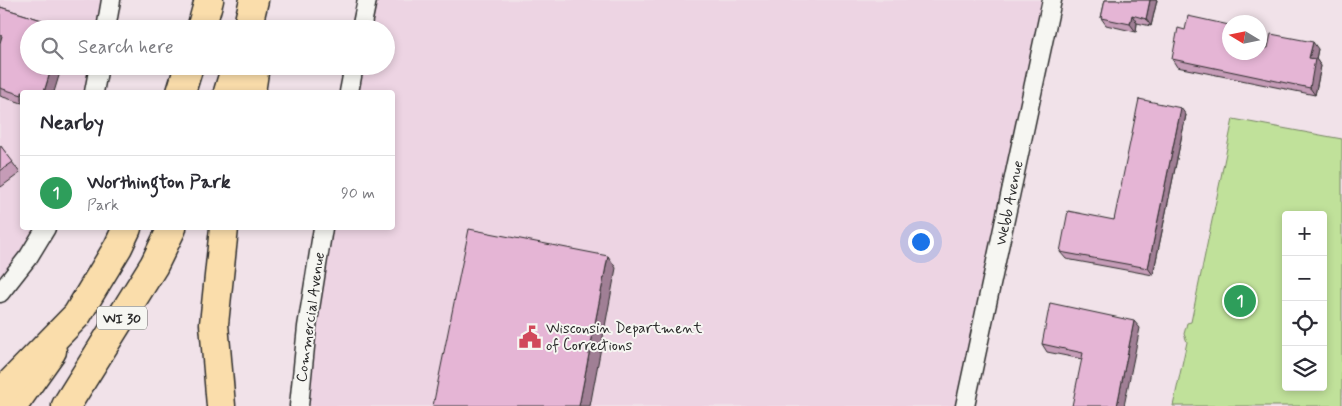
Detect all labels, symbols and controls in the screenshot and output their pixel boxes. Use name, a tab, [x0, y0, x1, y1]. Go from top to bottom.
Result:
north arrow	[1222, 15, 1267, 60]
search box	[20, 20, 395, 75]
icon: search	[38, 34, 66, 62]
text: Search here	[78, 35, 174, 60]
text: Nearby	[40, 109, 104, 137]
street label: Webb Avenue	[991, 159, 1029, 248]
text: Worthington Park	[87, 170, 231, 195]
text: 1	[52, 183, 60, 204]
text: 90 m	[341, 183, 375, 204]
text: Park	[87, 195, 119, 216]
map controls	[1282, 211, 1327, 391]
button: +	[1282, 211, 1327, 256]
your location	[908, 229, 934, 255]
street label: Commercial Avenue	[292, 250, 330, 384]
button: −	[1282, 256, 1327, 301]
pin: 1	[1224, 282, 1256, 320]
button: locate	[1282, 301, 1327, 346]
road number: WI 30	[97, 306, 147, 330]
place label: Wisconsin Department of Corrections	[546, 319, 703, 356]
public building icon: Wisconsin Department of Corrections	[517, 324, 543, 350]
button: layers	[1282, 346, 1327, 391]

